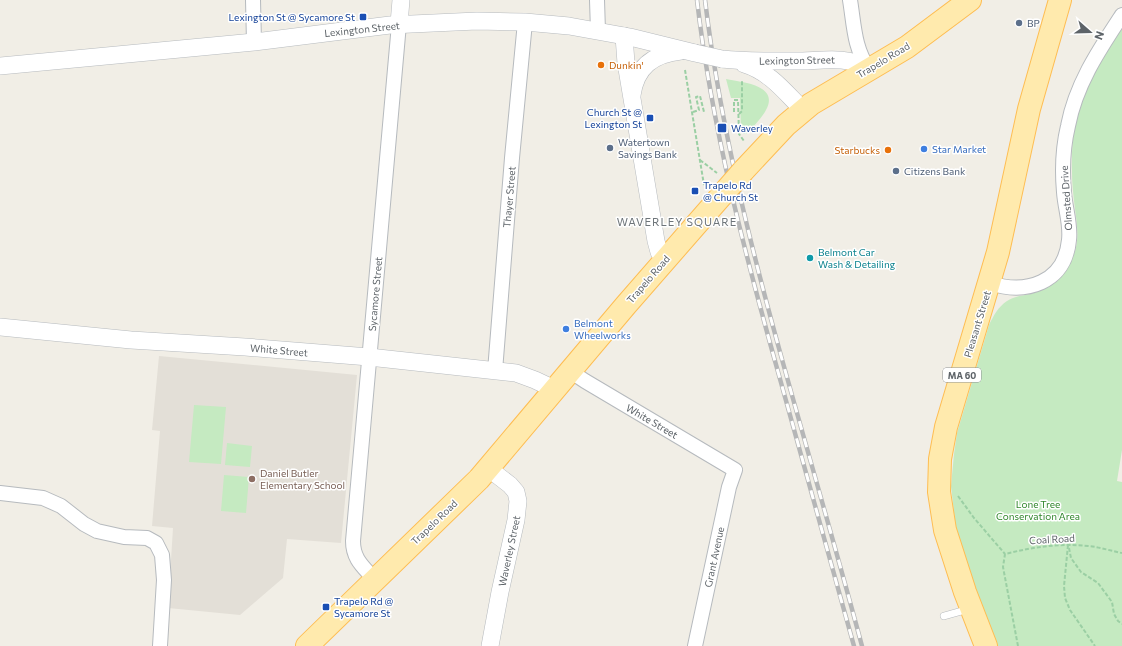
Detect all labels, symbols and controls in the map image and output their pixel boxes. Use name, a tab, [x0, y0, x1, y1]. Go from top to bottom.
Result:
place label: Lexington St @ Sycamore St	[228, 11, 355, 23]
marker: Lexington St @ Sycamore St	[358, 12, 368, 22]
north arrow	[1070, 12, 1110, 52]
place label: BP	[1027, 17, 1040, 29]
marker: BP	[1014, 18, 1024, 28]
street label: Lexington Street	[324, 19, 400, 39]
text: N	[1092, 29, 1107, 42]
street label: Trapelo Road	[854, 39, 912, 81]
street label: Lexington Street	[759, 53, 835, 67]
place label: Dunkin'	[609, 59, 643, 71]
marker: Dunkin'	[596, 60, 606, 70]
place label: Church St @ Lexington St	[584, 106, 642, 130]
marker: Church St @ Lexington St	[645, 113, 655, 123]
marker: Waverley	[716, 122, 728, 134]
place label: Waverley	[731, 122, 773, 134]
place label: Watertown Savings Bank	[618, 136, 678, 160]
marker: Watertown Savings Bank	[605, 143, 615, 153]
place label: Star Market	[932, 143, 986, 155]
place label: Starbucks	[834, 144, 880, 156]
marker: Star Market	[919, 144, 929, 154]
marker: Starbucks	[883, 145, 893, 155]
place label: Citizens Bank	[904, 165, 966, 177]
street label: Olmsted Drive	[1058, 165, 1074, 231]
street label: Thayer Street	[500, 166, 518, 228]
marker: Citizens Bank	[891, 166, 901, 176]
place label: Trapelo Rd @ Church St	[703, 179, 758, 203]
marker: Trapelo Rd @ Church St	[690, 186, 700, 196]
district label: WAVERLEY SQUARE	[617, 215, 737, 228]
place label: Belmont Car Wash & Detailing	[818, 246, 896, 270]
street label: Trapelo Road	[624, 252, 672, 305]
marker: Belmont Car Wash & Detailing	[805, 253, 815, 263]
street label: Sycamore Street	[366, 256, 384, 332]
street label: Pleasant Street	[961, 289, 993, 359]
place label: Belmont Wheelworks	[574, 317, 631, 341]
marker: Belmont Wheelworks	[561, 324, 571, 334]
street label: White Street	[250, 341, 308, 359]
road number: MA 60	[943, 368, 981, 382]
street label: White Street	[624, 401, 680, 441]
place label: Daniel Butler Elementary School	[260, 467, 345, 491]
marker: Daniel Butler Elementary School	[247, 474, 257, 484]
street label: Trapelo Road	[408, 497, 460, 547]
park label: Lone Tree Conservation Area	[996, 498, 1080, 522]
street label: Waverley Street	[496, 515, 522, 587]
street label: Grant Avenue	[702, 526, 726, 588]
street label: Coal Road	[1029, 532, 1075, 546]
place label: Trapelo Rd @ Sycamore St	[334, 595, 393, 619]
marker: Trapelo Rd @ Sycamore St	[321, 602, 331, 612]

